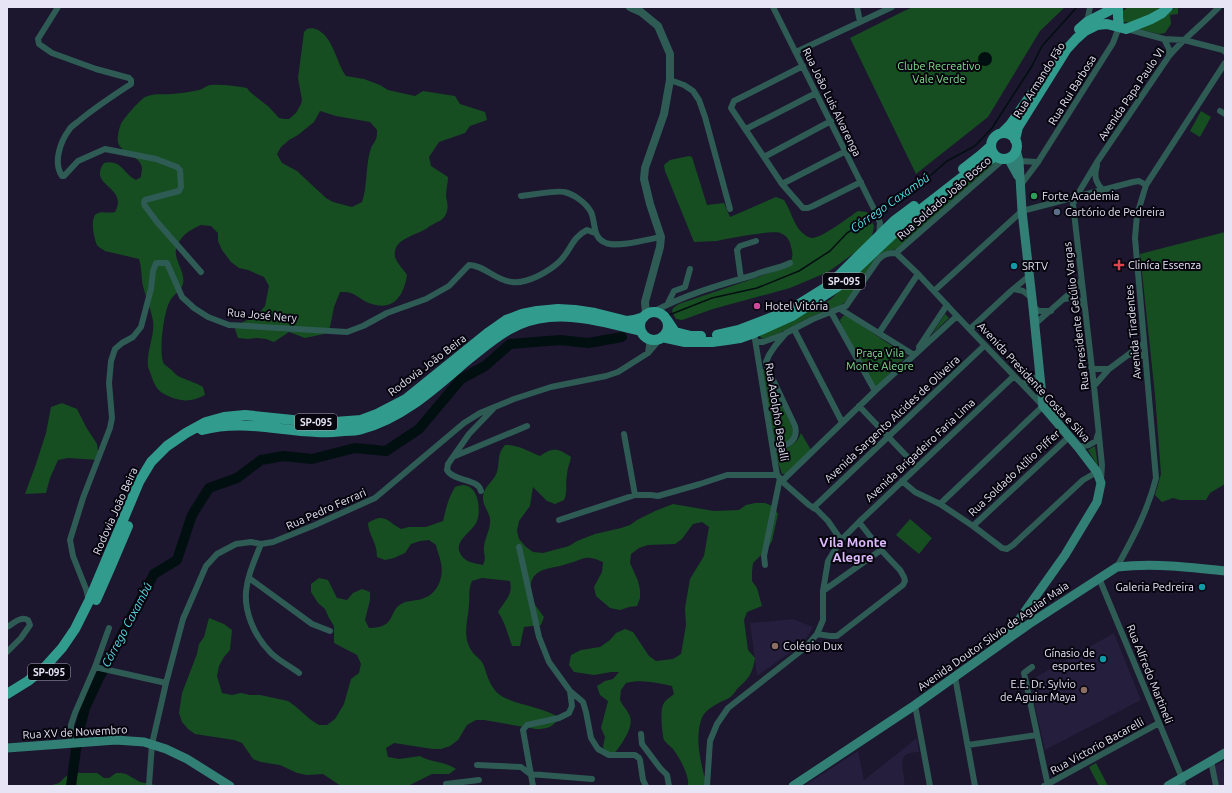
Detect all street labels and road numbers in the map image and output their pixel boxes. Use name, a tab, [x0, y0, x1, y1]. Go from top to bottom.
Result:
street label: Rua Armando Fão	[1011, 40, 1067, 120]
street label: Rua João Luis Alvarenga	[800, 46, 864, 158]
street label: Avenida Papa Paulo VI	[1096, 46, 1166, 142]
street label: Rua Rui Barbosa	[1046, 53, 1098, 127]
street label: Rua Soldado João Bosco	[895, 154, 993, 242]
street label: Rua Presidente Getúlio Vargas	[1061, 241, 1091, 391]
road number: SP-095	[823, 273, 865, 289]
street label: Avenida Tiradentes	[1123, 284, 1143, 380]
street label: Rua José Nery	[227, 306, 298, 324]
street label: Avenida Presidente Costa e Silva	[975, 320, 1093, 444]
street label: Rodovia João Beira	[386, 332, 468, 398]
street label: Avenida Sargento Alcides de Oliveira	[822, 353, 962, 485]
street label: Rua Adolpho Begalli	[763, 362, 791, 462]
street label: Avenida Brigadeiro Faria Lima	[863, 396, 977, 504]
road number: SP-095	[295, 414, 337, 430]
street label: Rua Soldado Atílio Piffer	[966, 427, 1063, 518]
street label: Rodovia João Beira	[90, 465, 140, 557]
street label: Rua Pedro Ferrari	[284, 486, 368, 532]
street label: Avenida Doutor Silvio de Aguiar Maia	[915, 579, 1071, 693]
street label: Rua Alfredo Martineli	[1125, 623, 1175, 725]
road number: SP-095	[28, 664, 70, 680]
street label: Rua Victorio Bacarelli	[1048, 715, 1146, 777]
street label: Rua XV de Novembro	[22, 723, 128, 741]

